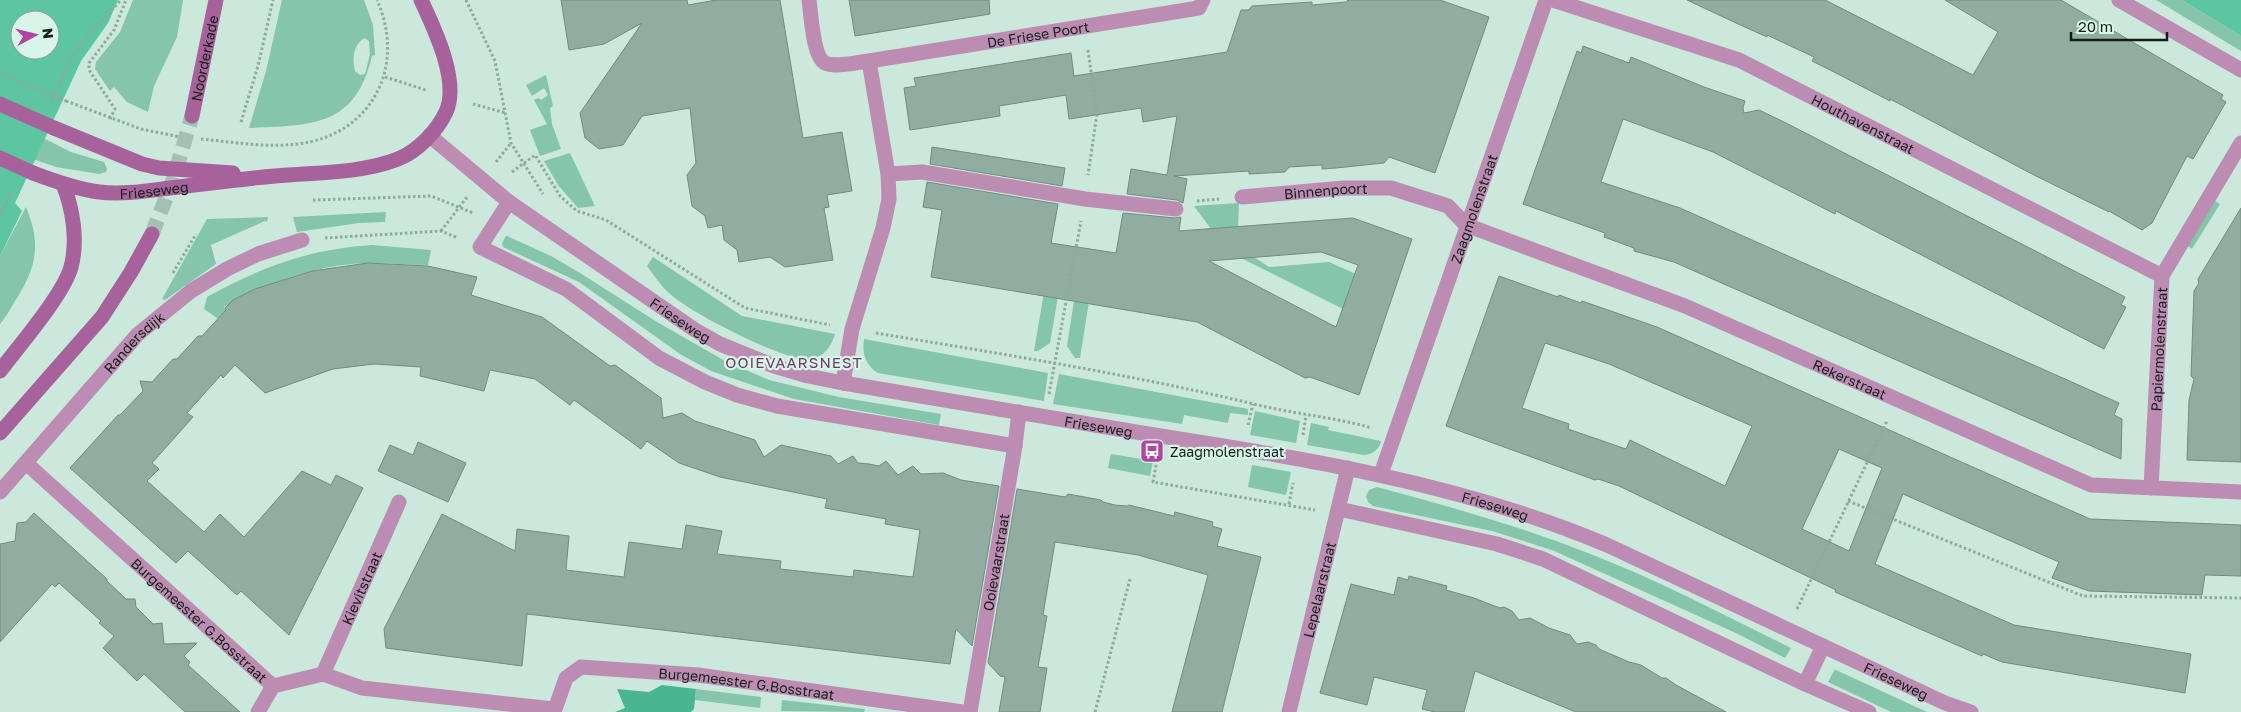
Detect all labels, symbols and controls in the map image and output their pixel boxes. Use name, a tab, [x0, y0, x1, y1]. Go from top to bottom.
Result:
north arrow	[10, 10, 60, 60]
scale bar	[2071, 10, 2167, 42]
street label: Noorderkade	[187, 14, 221, 103]
street label: De Friese Poort	[986, 17, 1090, 50]
text: 20 m	[2078, 17, 2113, 35]
text: N	[39, 27, 57, 40]
street label: Houthavenstraat	[1809, 90, 1918, 157]
street label: Zaagmolenstraat	[1447, 152, 1500, 265]
street label: Frieseweg	[119, 177, 189, 202]
street label: Binnenpoort	[1283, 179, 1368, 202]
street label: Papiermolenstraat	[2146, 287, 2170, 412]
street label: Frieseweg	[647, 293, 714, 346]
street label: Randersdijk	[100, 308, 168, 376]
district label: OOIEVAARSNEST	[725, 353, 863, 371]
street label: Rekerstraat	[1811, 355, 1889, 402]
street label: Frieseweg	[1063, 412, 1134, 440]
bus stop icon: Zaagmolenstraat	[1139, 438, 1165, 464]
place label: Zaagmolenstraat	[1170, 443, 1284, 460]
street label: Frieseweg	[1460, 487, 1531, 523]
street label: Ooievaarstraat	[979, 512, 1012, 612]
street label: Lepelaarstraat	[1299, 540, 1338, 639]
street label: Kievitstraat	[337, 549, 385, 627]
street label: Burgemeester G.Bosstraat	[128, 554, 271, 686]
street label: Frieseweg	[1862, 658, 1931, 703]
street label: Burgemeester G.Bosstraat	[658, 664, 836, 702]

